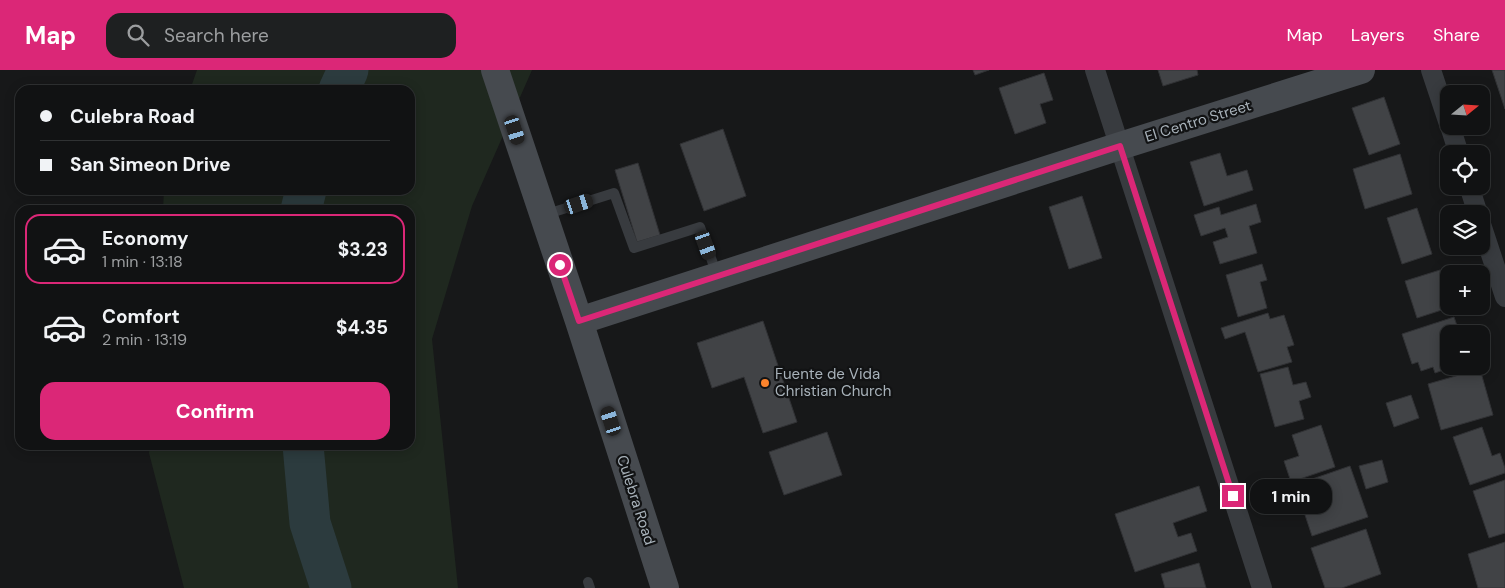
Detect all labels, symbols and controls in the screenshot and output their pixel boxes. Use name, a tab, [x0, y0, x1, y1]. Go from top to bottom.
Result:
search box	[106, 13, 456, 58]
text: Map	[25, 20, 76, 51]
icon: search	[124, 21, 152, 49]
text: Search here	[164, 23, 269, 48]
text: Map	[1287, 23, 1323, 47]
text: Layers	[1351, 23, 1405, 47]
text: Share	[1433, 23, 1480, 47]
north arrow	[1440, 85, 1490, 135]
map controls	[1440, 85, 1490, 375]
street label: El Centro Street	[1142, 95, 1254, 147]
text: Culebra Road	[70, 104, 195, 129]
car	[503, 113, 526, 147]
button: locate	[1440, 145, 1490, 195]
text: San Simeon Drive	[70, 152, 231, 177]
car	[562, 192, 595, 216]
button: layers	[1440, 205, 1490, 255]
text: Economy	[102, 226, 189, 251]
icon: car	[42, 227, 87, 272]
car	[693, 228, 718, 262]
text: $3.23	[338, 237, 388, 262]
text: 1 min · 13:18	[102, 251, 183, 272]
route start	[549, 254, 571, 276]
button: +	[1440, 265, 1490, 315]
text: Comfort	[102, 304, 180, 329]
icon: car	[42, 305, 87, 350]
text: $4.35	[336, 315, 388, 340]
button: −	[1440, 325, 1490, 375]
text: 2 min · 13:19	[102, 329, 187, 350]
place label: Fuente de Vida Christian Church	[775, 364, 891, 401]
marker: Fuente de Vida Christian Church	[759, 377, 771, 389]
button: Confirm	[40, 382, 390, 440]
car	[599, 404, 622, 438]
street label: Culebra Road	[612, 453, 660, 547]
callout: 1 min	[1250, 478, 1333, 514]
route end	[1222, 485, 1244, 507]
text: 1 min	[1272, 486, 1310, 507]

